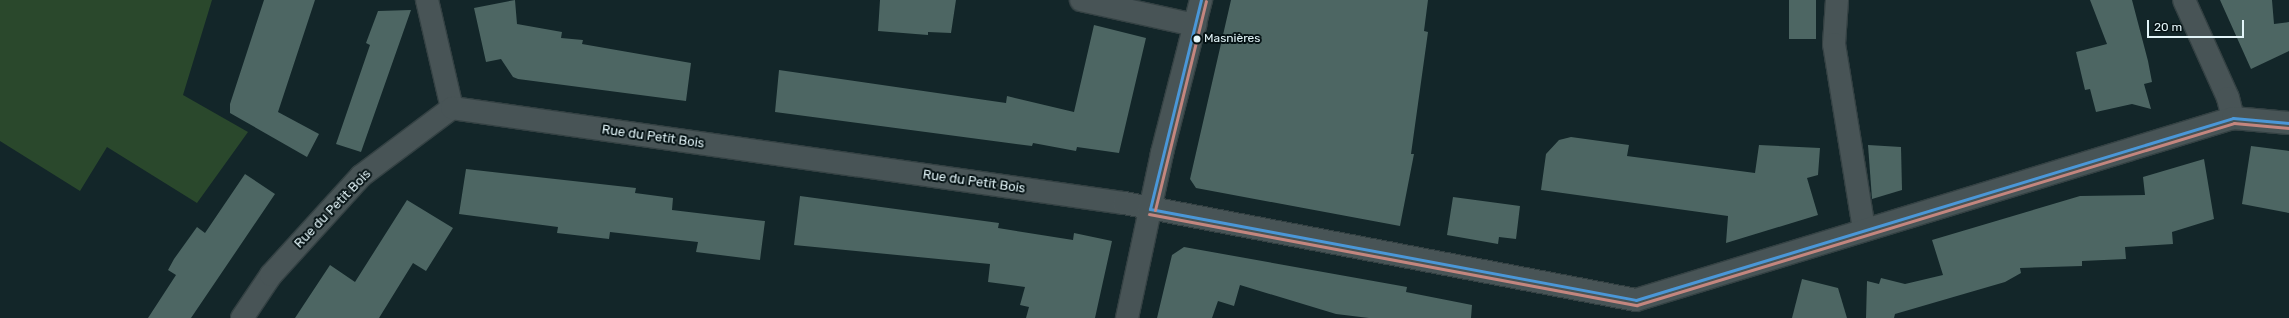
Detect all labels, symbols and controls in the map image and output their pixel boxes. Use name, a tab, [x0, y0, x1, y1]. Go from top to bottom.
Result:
scale bar	[2149, 12, 2246, 38]
text: 20 m	[2154, 20, 2182, 34]
place label: Masnières	[1204, 32, 1260, 46]
marker: Masnières	[1192, 34, 1202, 44]
street label: Rue du Petit Bois	[601, 122, 705, 152]
street label: Rue du Petit Bois	[291, 166, 375, 252]
street label: Rue du Petit Bois	[922, 167, 1026, 197]

